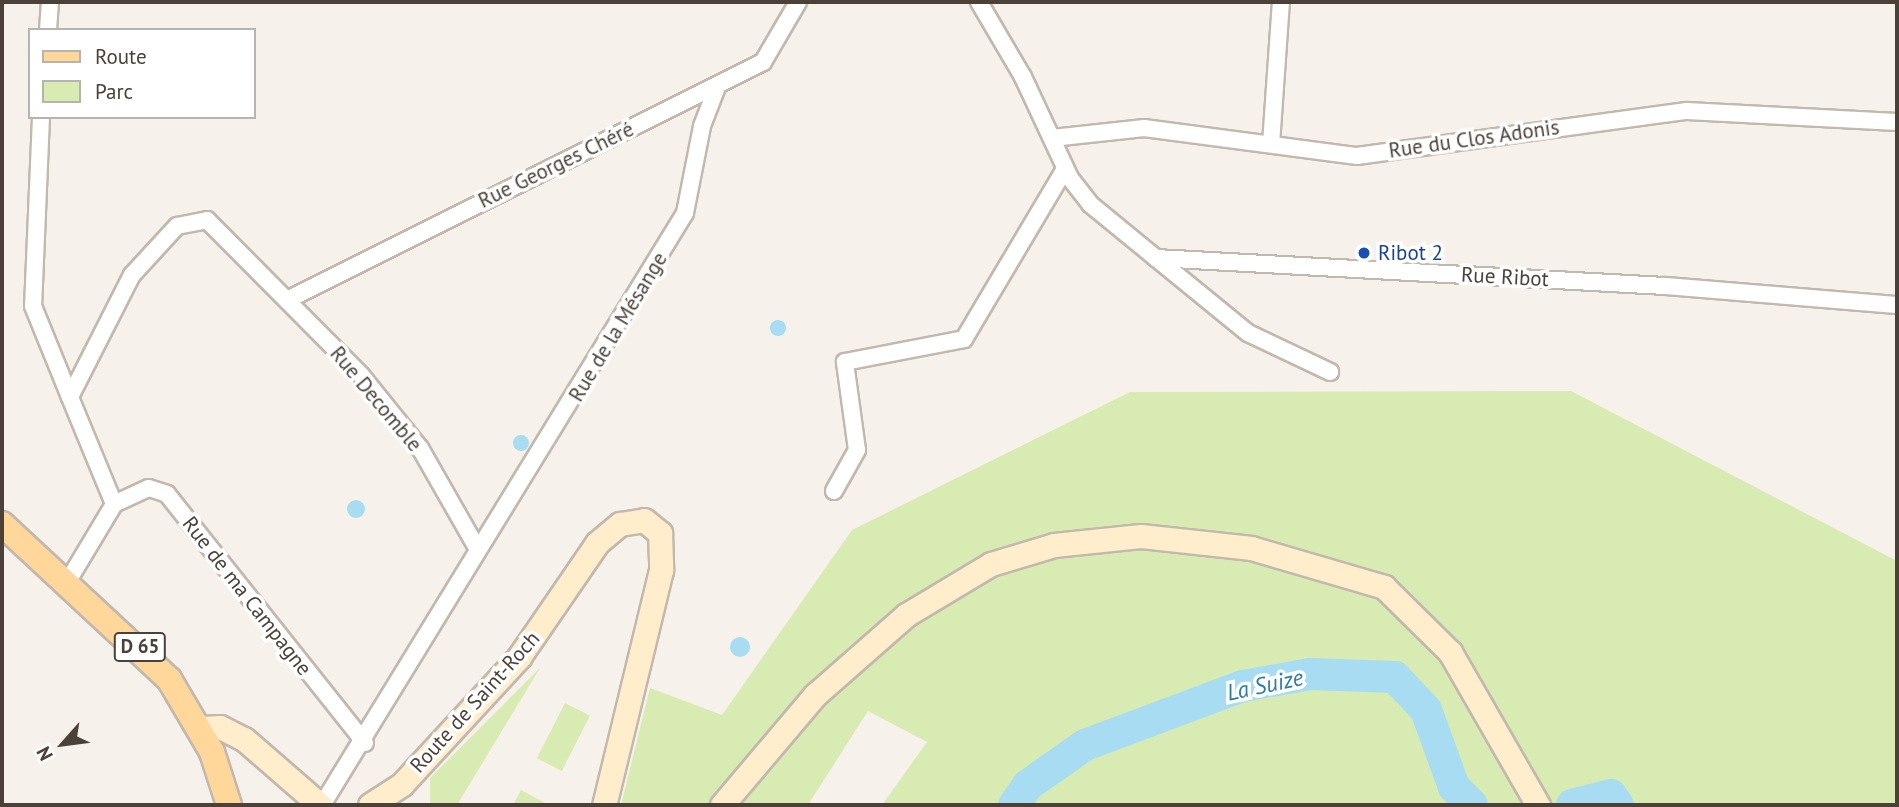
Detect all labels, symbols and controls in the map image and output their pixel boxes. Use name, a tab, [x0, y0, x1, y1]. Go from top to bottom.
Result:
legend	[28, 28, 256, 119]
text: Route	[95, 43, 147, 70]
text: Parc	[95, 78, 133, 105]
street label: Rue du Clos Adonis	[1387, 115, 1561, 163]
street label: Rue Georges Chéré	[474, 116, 638, 214]
place label: Ribot 2	[1378, 240, 1443, 266]
marker: Ribot 2	[1356, 245, 1372, 261]
street label: Rue de la Mésange	[564, 248, 672, 406]
street label: Rue Ribot	[1461, 262, 1549, 292]
street label: Rue Decomble	[325, 341, 427, 457]
street label: Rue de ma Campagne	[177, 511, 317, 681]
street label: Route de Saint-Roch	[405, 626, 545, 778]
road number: D 65	[112, 632, 168, 662]
water label: La Suize	[1224, 663, 1306, 707]
north arrow	[28, 709, 98, 779]
text: N	[31, 743, 58, 765]

